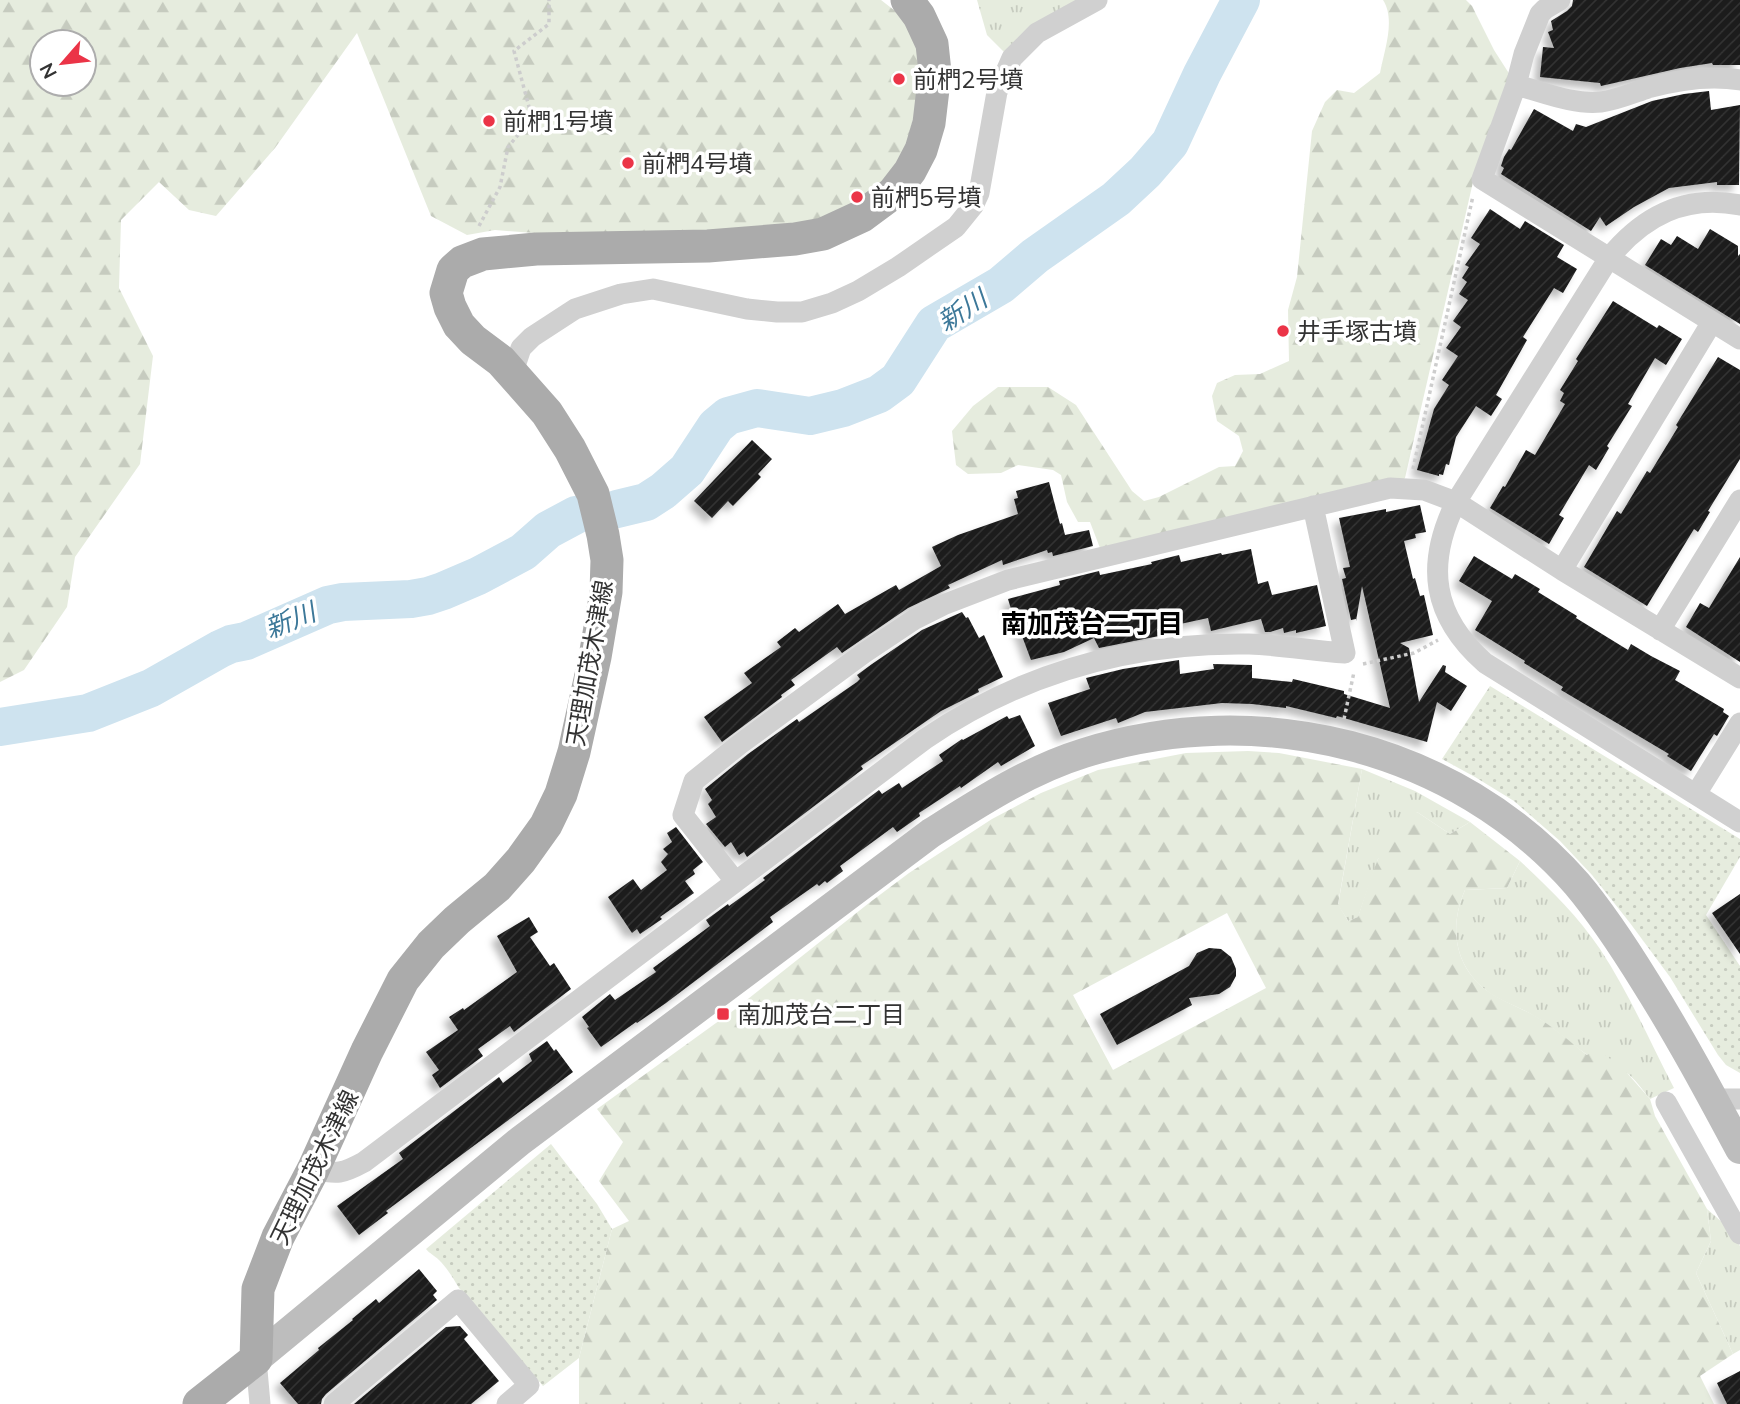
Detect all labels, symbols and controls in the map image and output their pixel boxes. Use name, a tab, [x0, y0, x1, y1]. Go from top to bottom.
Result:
north arrow	[28, 28, 98, 98]
text: N	[34, 59, 62, 83]
place label: 前椚2号墳	[913, 64, 1023, 94]
marker: 前椚2号墳	[891, 71, 907, 87]
place label: 前椚1号墳	[503, 106, 613, 136]
marker: 前椚1号墳	[481, 113, 497, 129]
place label: 前椚4号墳	[642, 148, 752, 178]
marker: 前椚4号墳	[620, 155, 636, 171]
place label: 前椚5号墳	[871, 182, 981, 212]
marker: 前椚5号墳	[849, 189, 865, 205]
water label: 新川	[931, 280, 995, 338]
place label: 井手塚古墳	[1297, 316, 1417, 346]
marker: 井手塚古墳	[1275, 323, 1291, 339]
street label: 天理加茂木津線	[560, 578, 618, 748]
water label: 新川	[260, 594, 323, 645]
district label: 南加茂台二丁目	[1001, 607, 1183, 640]
place label: 南加茂台二丁目	[737, 999, 905, 1029]
marker: 南加茂台二丁目	[715, 1006, 731, 1022]
street label: 天理加茂木津線	[264, 1085, 364, 1249]

